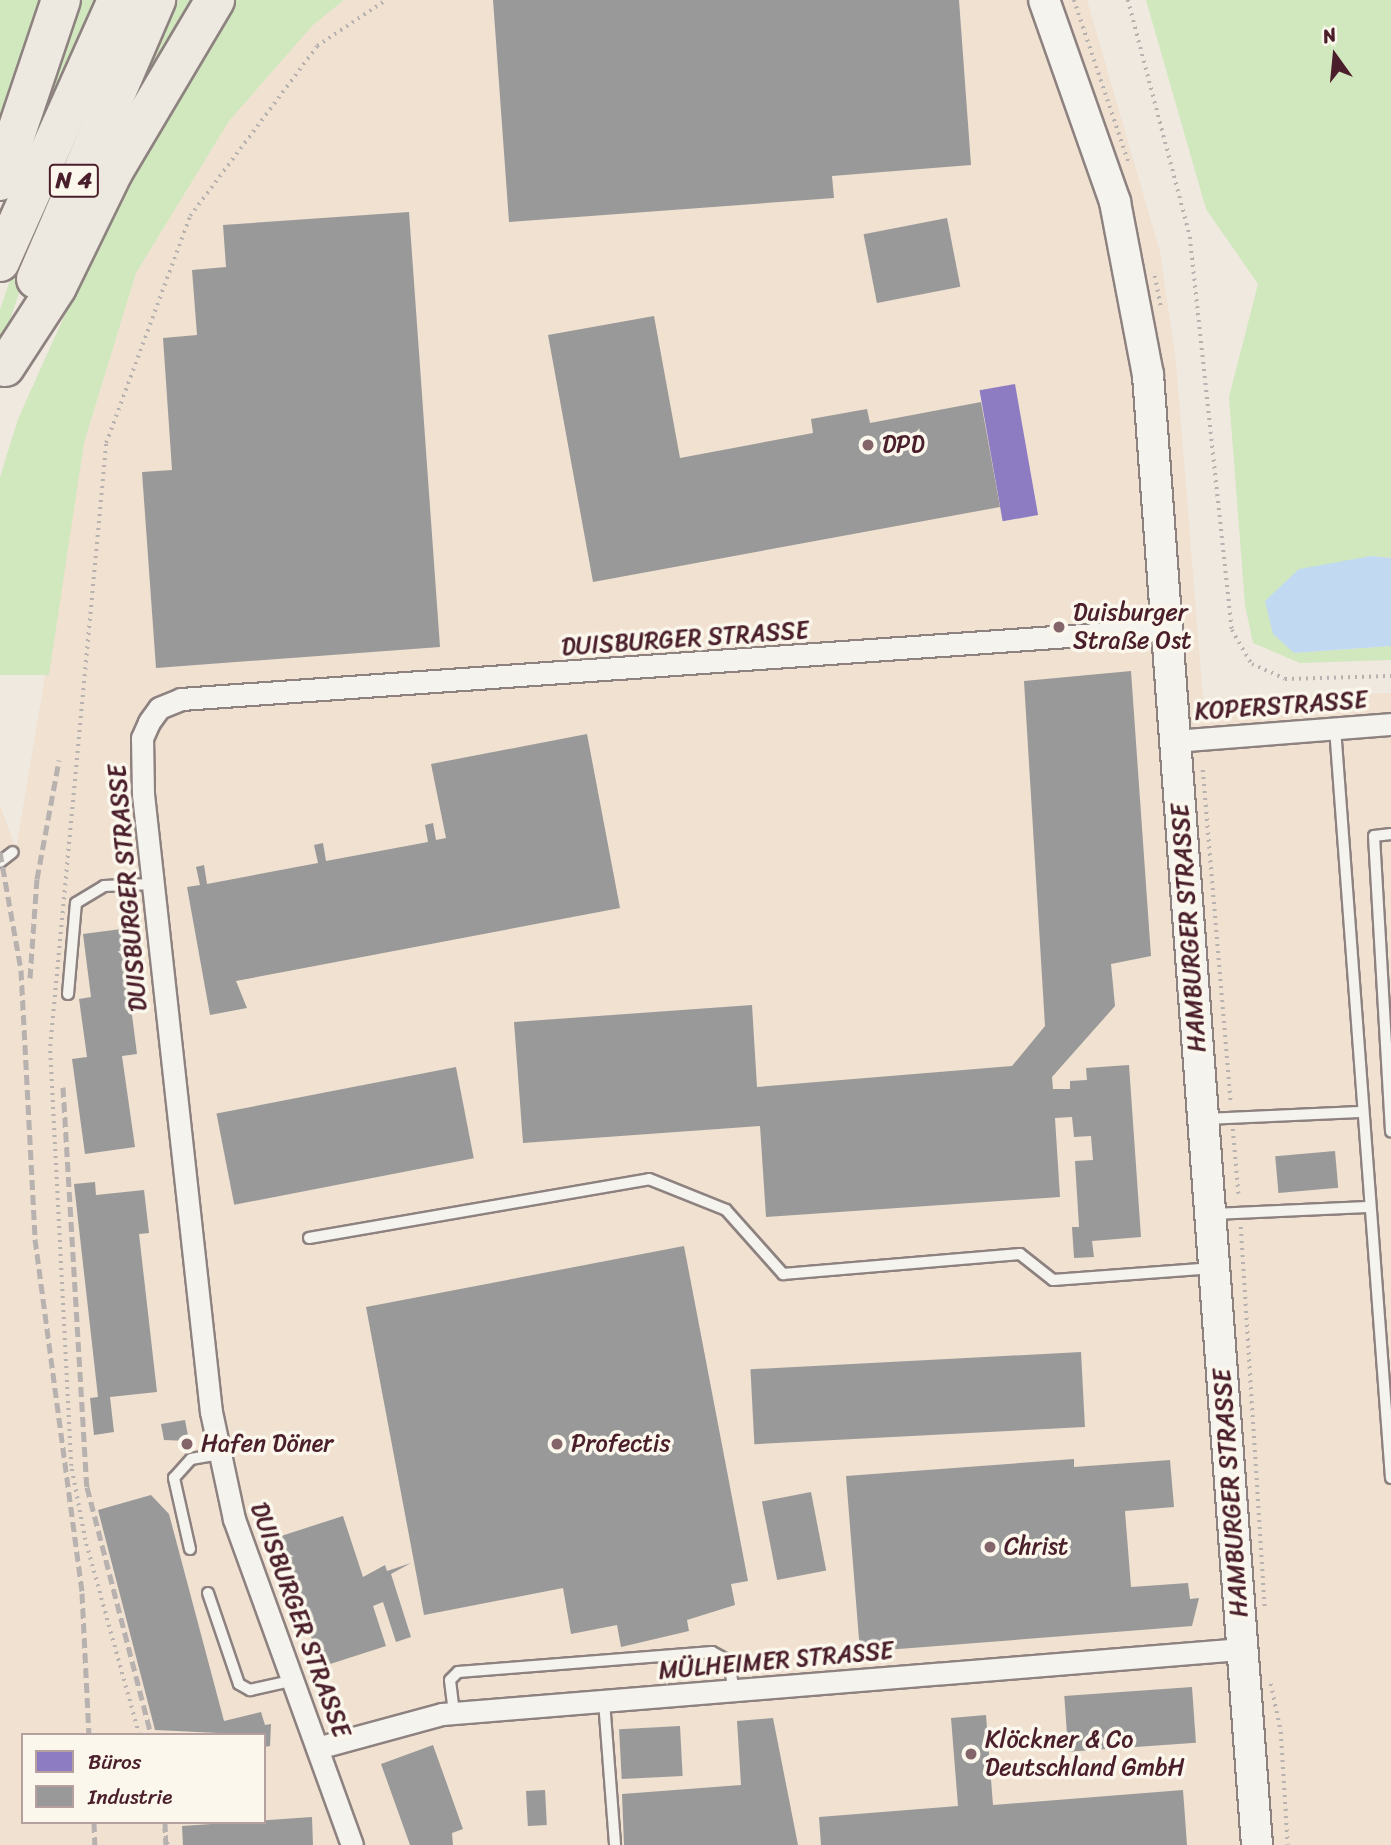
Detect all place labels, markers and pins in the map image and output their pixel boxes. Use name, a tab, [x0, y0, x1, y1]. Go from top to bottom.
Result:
place label: DPD	[882, 431, 925, 459]
marker: DPD	[860, 437, 876, 453]
place label: Duisburger Straße Ost	[1073, 599, 1193, 655]
marker: Duisburger Straße Ost	[1051, 619, 1067, 635]
place label: Hafen Döner	[201, 1430, 334, 1458]
place label: Profectis	[571, 1430, 670, 1458]
marker: Hafen Döner	[179, 1436, 195, 1452]
marker: Profectis	[549, 1436, 565, 1452]
place label: Christ	[1004, 1533, 1068, 1561]
marker: Christ	[982, 1539, 998, 1555]
place label: Klöckner & Co Deutschland GmbH	[985, 1726, 1185, 1782]
marker: Klöckner & Co Deutschland GmbH	[963, 1746, 979, 1762]

